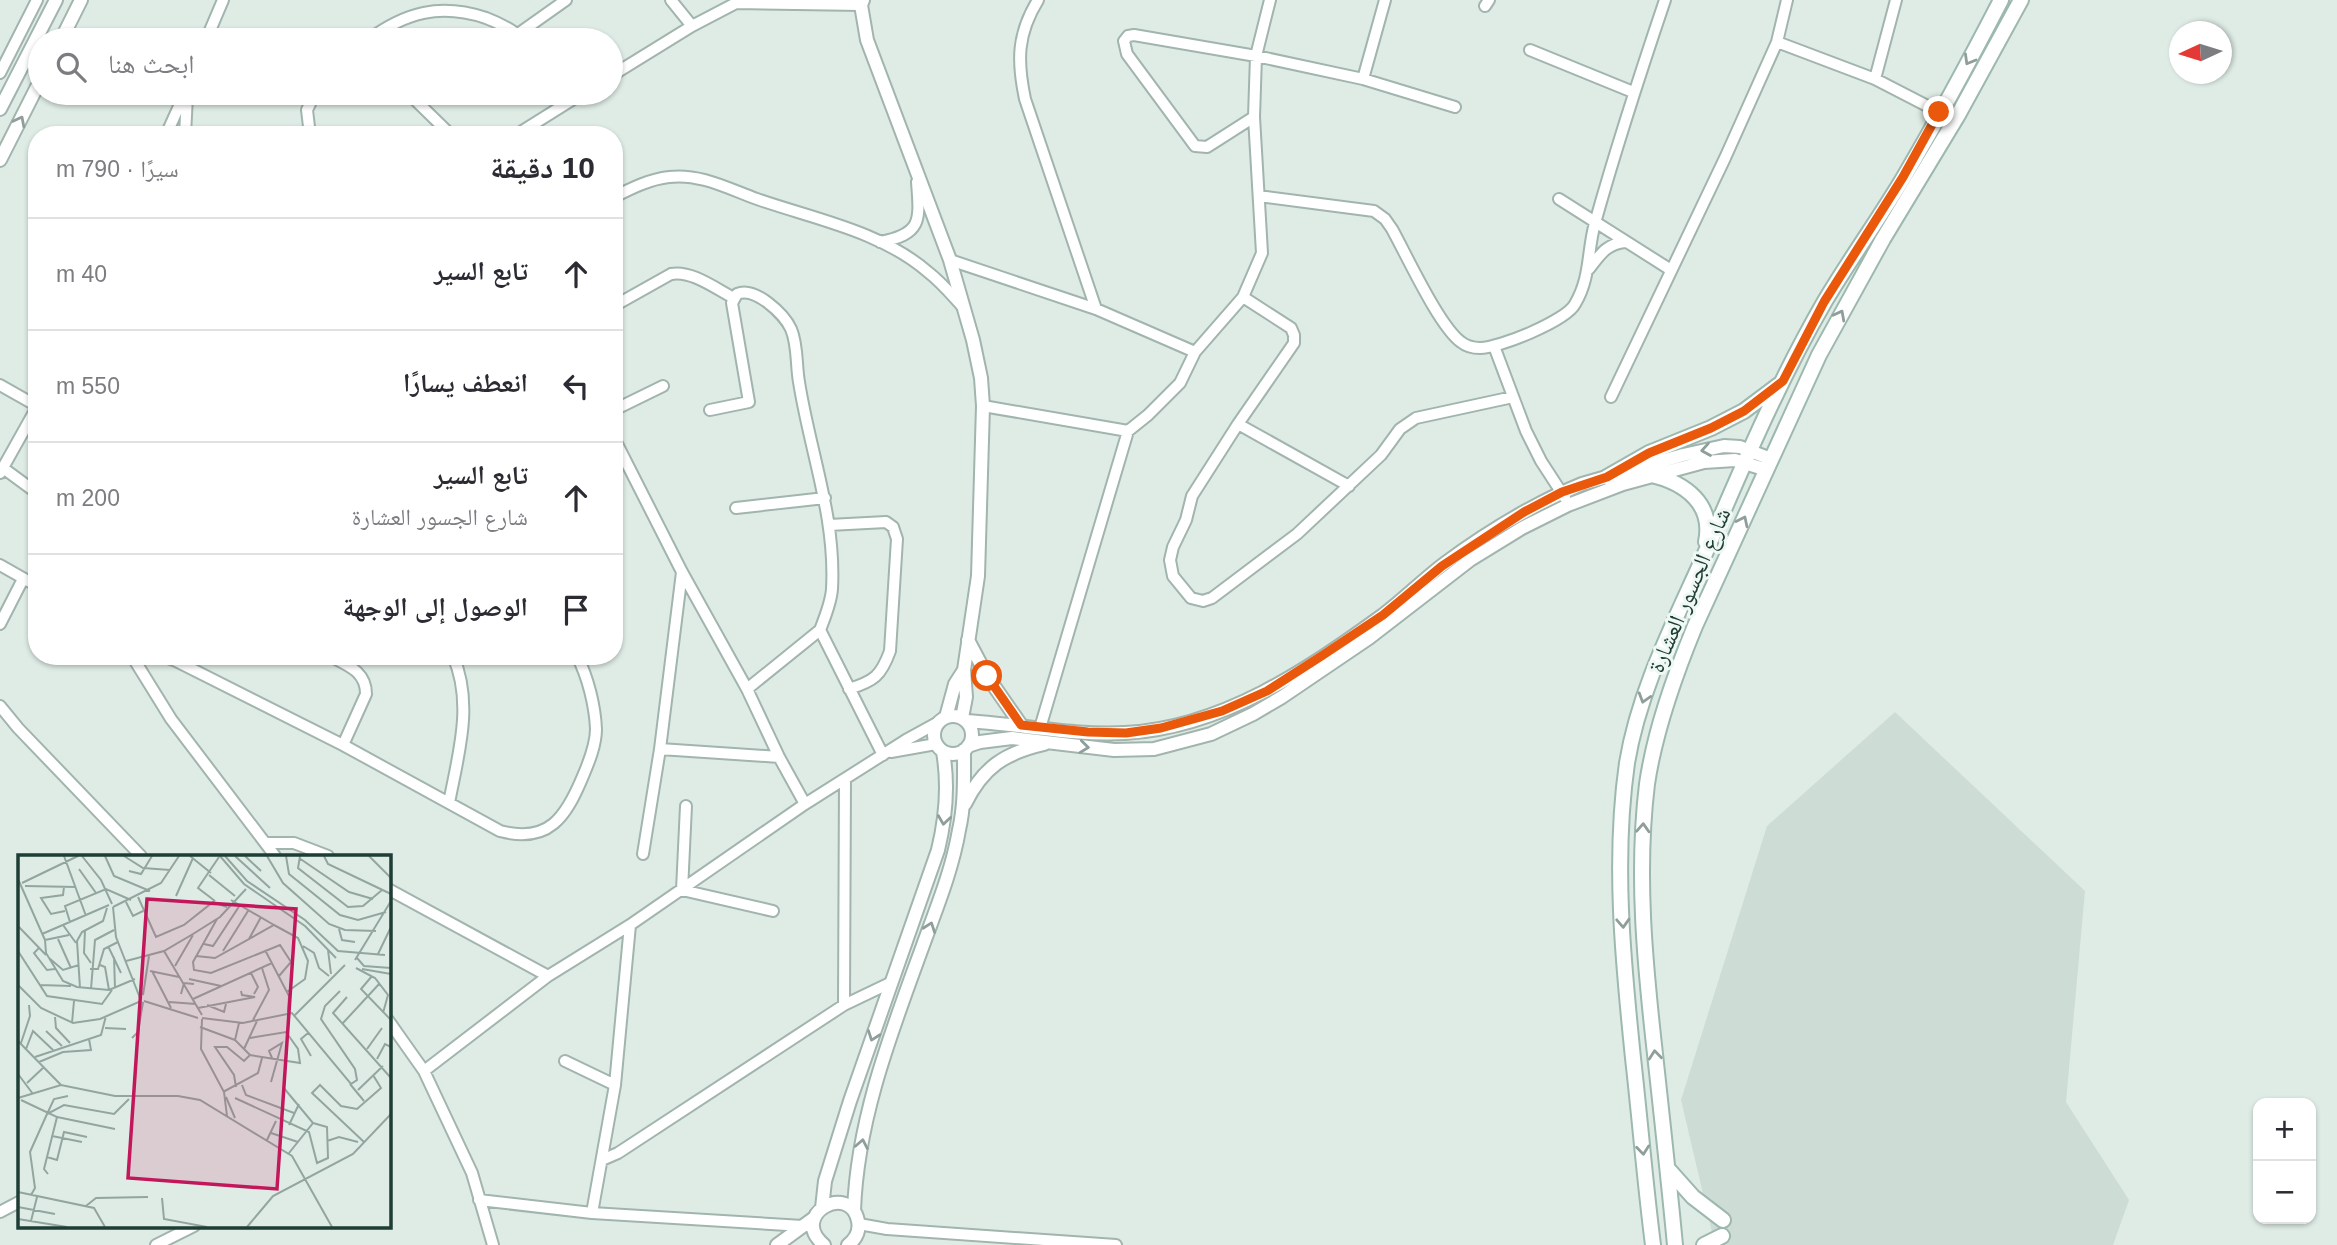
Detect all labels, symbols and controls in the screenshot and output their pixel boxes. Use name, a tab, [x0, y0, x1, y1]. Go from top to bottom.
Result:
north arrow	[2169, 21, 2232, 84]
search box	[28, 28, 623, 105]
icon: search	[52, 48, 90, 86]
text: ابحث هنا	[108, 49, 195, 79]
one-way arrow	[1964, 53, 1977, 66]
route end	[1923, 96, 1954, 127]
one-way arrow	[12, 116, 26, 128]
text: 10 دقيقة	[490, 151, 595, 184]
text: سيرًا · 790 m	[56, 156, 179, 182]
icon: ahead	[557, 255, 595, 293]
text: تابع السير	[434, 256, 528, 286]
text: 40 m	[56, 261, 107, 287]
one-way arrow	[1832, 310, 1845, 323]
icon: left	[557, 367, 595, 405]
text: انعطف يسارًا	[403, 368, 528, 398]
text: 550 m	[56, 373, 120, 399]
one-way arrow	[1700, 441, 1712, 456]
text: تابع السير	[434, 460, 528, 490]
icon: ahead	[557, 479, 595, 517]
text: 200 m	[56, 485, 120, 511]
text: شارع الجسور العشارة	[352, 504, 528, 530]
street label: شارع الجسور العشارة	[1643, 504, 1737, 677]
one-way arrow	[1734, 516, 1748, 528]
icon: arrive	[557, 591, 595, 629]
text: الوصول إلى الوجهة	[343, 592, 528, 622]
route start	[971, 660, 1002, 691]
one-way arrow	[1638, 692, 1653, 704]
one-way arrow	[1078, 739, 1090, 754]
one-way arrow	[937, 814, 952, 826]
one-way arrow	[1635, 823, 1650, 834]
inset map	[18, 855, 390, 1228]
one-way arrow	[1615, 918, 1630, 929]
one-way arrow	[922, 922, 936, 934]
one-way arrow	[867, 1029, 881, 1041]
one-way arrow	[1648, 1049, 1663, 1061]
map controls	[2253, 1098, 2316, 1224]
button: +	[2253, 1098, 2316, 1161]
one-way arrow	[854, 1138, 869, 1150]
one-way arrow	[1635, 1144, 1650, 1155]
button: −	[2253, 1161, 2316, 1224]

